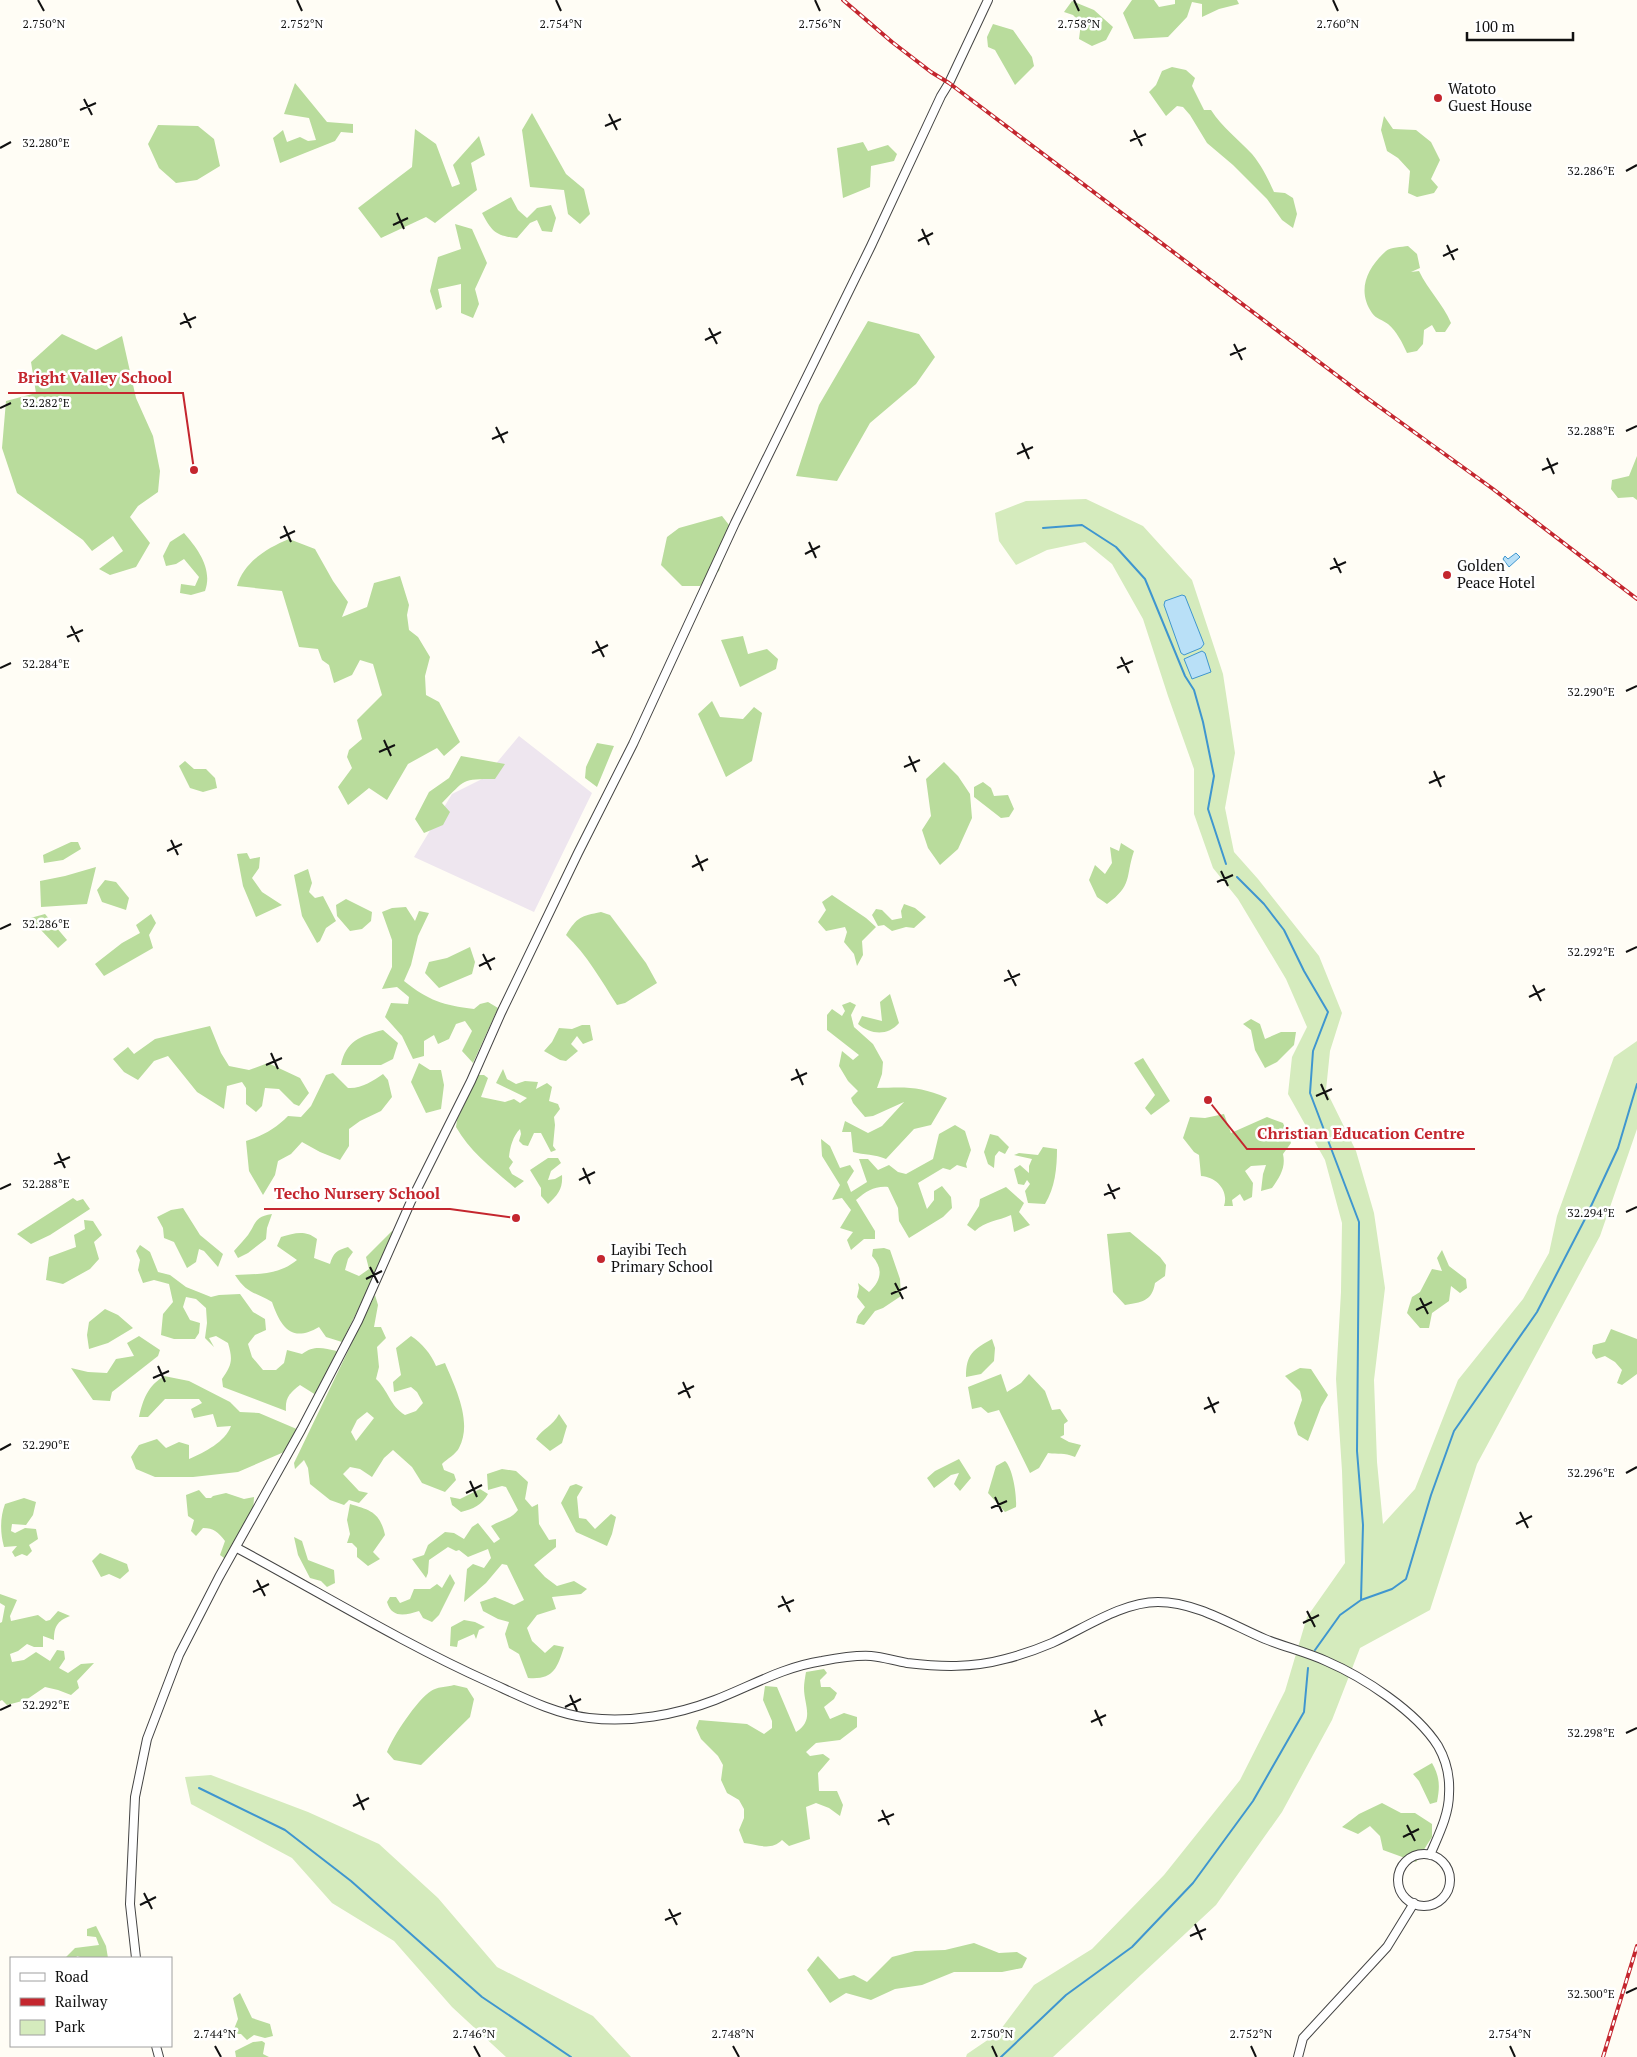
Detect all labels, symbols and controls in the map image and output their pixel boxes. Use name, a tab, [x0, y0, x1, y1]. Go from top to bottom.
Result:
scale bar	[1467, 10, 1573, 42]
text: 2.750°N	[23, 16, 66, 31]
text: 2.752°N	[281, 16, 324, 31]
text: 2.754°N	[540, 16, 583, 31]
text: 2.756°N	[799, 16, 842, 31]
text: 2.758°N	[1058, 16, 1101, 31]
text: 2.760°N	[1317, 16, 1360, 31]
text: 100 m	[1474, 16, 1515, 36]
place label: Watoto Guest House	[1448, 78, 1532, 115]
marker: Watoto Guest House	[1432, 92, 1444, 104]
text: 32.280°E	[22, 135, 70, 150]
text: 32.286°E	[1567, 163, 1615, 178]
callout: Bright Valley School	[8, 362, 183, 393]
text: Bright Valley School	[18, 366, 172, 388]
text: 32.282°E	[22, 395, 70, 410]
text: 32.288°E	[1567, 423, 1615, 438]
place label: Golden Peace Hotel	[1457, 555, 1535, 592]
marker: Golden Peace Hotel	[1441, 569, 1453, 581]
text: 32.284°E	[22, 656, 70, 671]
text: 32.290°E	[1567, 684, 1615, 699]
text: 32.286°E	[22, 916, 70, 931]
text: 32.292°E	[1567, 944, 1615, 959]
callout: Christian Education Centre	[1247, 1118, 1475, 1149]
text: Christian Education Centre	[1257, 1122, 1465, 1144]
text: 32.288°E	[22, 1176, 70, 1191]
callout: Techo Nursery School	[264, 1178, 450, 1209]
text: Techo Nursery School	[274, 1182, 440, 1204]
text: 32.294°E	[1567, 1205, 1615, 1220]
place label: Layibi Tech Primary School	[611, 1239, 713, 1276]
marker: Layibi Tech Primary School	[595, 1253, 607, 1265]
text: 32.290°E	[22, 1437, 70, 1452]
text: 32.296°E	[1567, 1465, 1615, 1480]
text: 32.292°E	[22, 1697, 70, 1712]
text: 32.298°E	[1567, 1725, 1615, 1740]
legend	[10, 1957, 172, 2047]
text: Road	[55, 1966, 88, 1986]
text: 32.300°E	[1567, 1986, 1615, 2001]
text: Railway	[55, 1991, 108, 2011]
text: Park	[55, 2016, 85, 2036]
text: 2.744°N	[194, 2026, 237, 2041]
text: 2.746°N	[453, 2026, 496, 2041]
text: 2.748°N	[712, 2026, 755, 2041]
text: 2.750°N	[971, 2026, 1014, 2041]
text: 2.752°N	[1230, 2026, 1273, 2041]
text: 2.754°N	[1489, 2026, 1532, 2041]

